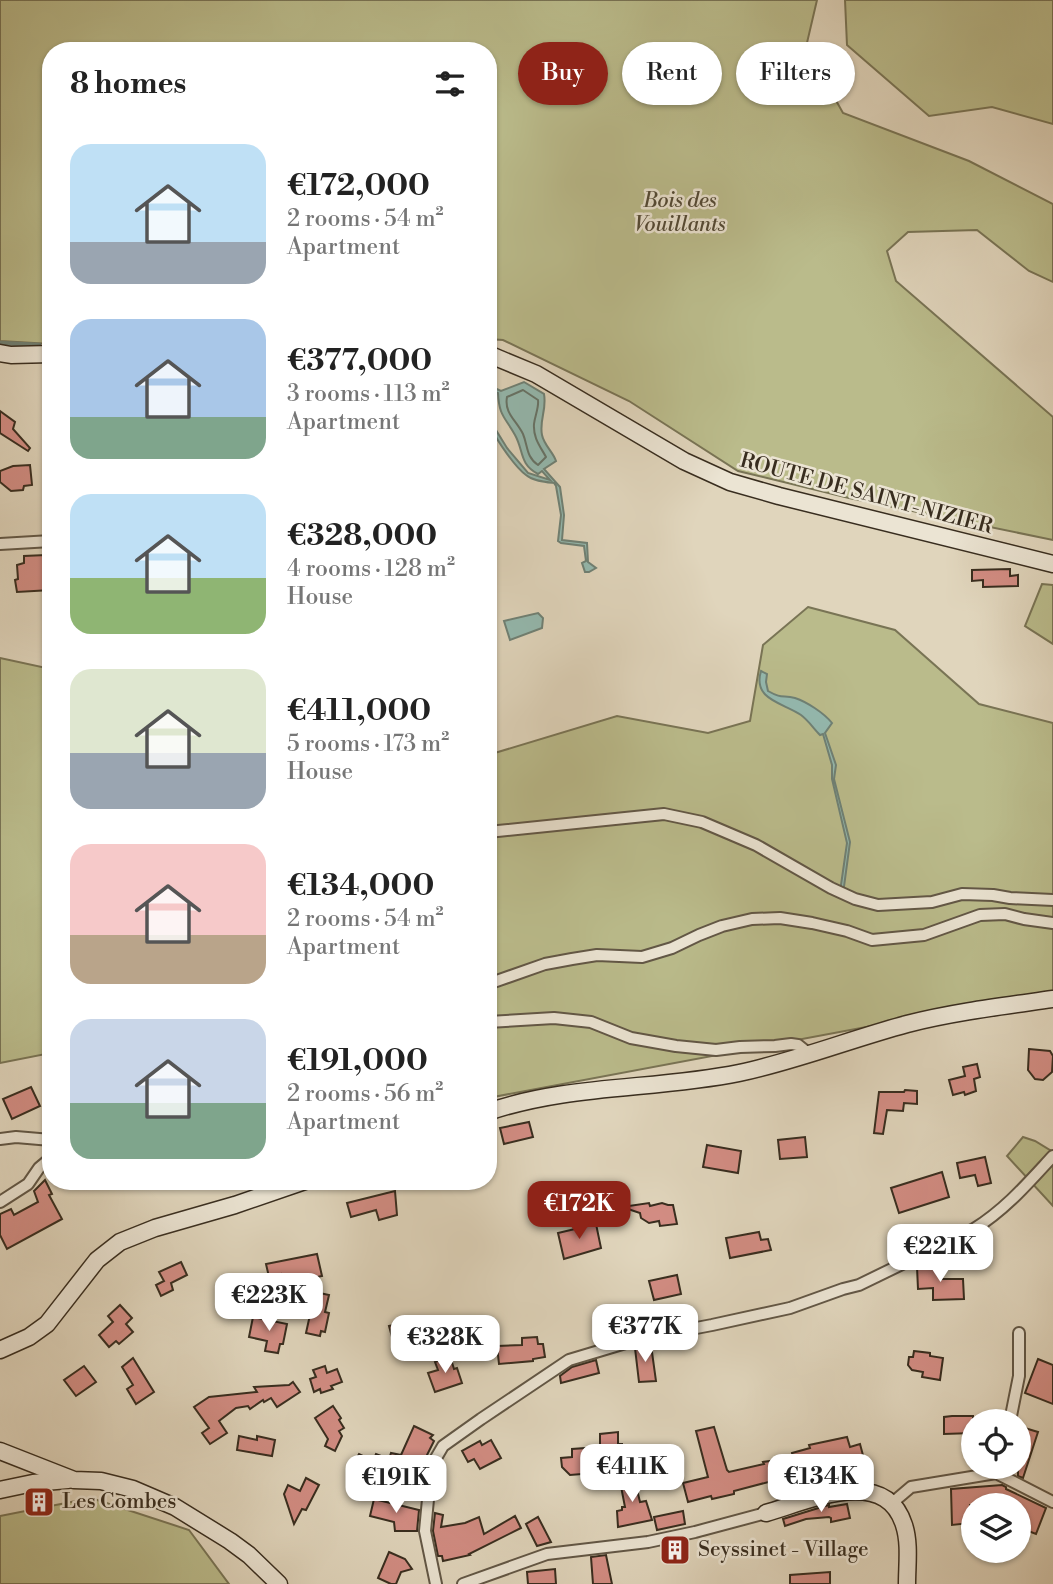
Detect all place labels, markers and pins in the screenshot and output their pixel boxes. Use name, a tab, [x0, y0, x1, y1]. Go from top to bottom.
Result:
pin: €172K	[530, 1182, 628, 1241]
pin: €221K	[891, 1224, 989, 1284]
pin: €223K	[220, 1274, 318, 1333]
pin: €377K	[596, 1304, 694, 1364]
pin: €328K	[396, 1316, 494, 1375]
pin: €411K	[583, 1444, 681, 1504]
pin: €134K	[772, 1454, 870, 1514]
pin: €191K	[347, 1456, 445, 1515]
building icon: Les Combes	[22, 1485, 56, 1519]
place label: Les Combes	[62, 1489, 176, 1515]
building icon: Seyssinet - Village	[658, 1533, 692, 1567]
place label: Seyssinet - Village	[698, 1537, 869, 1563]

